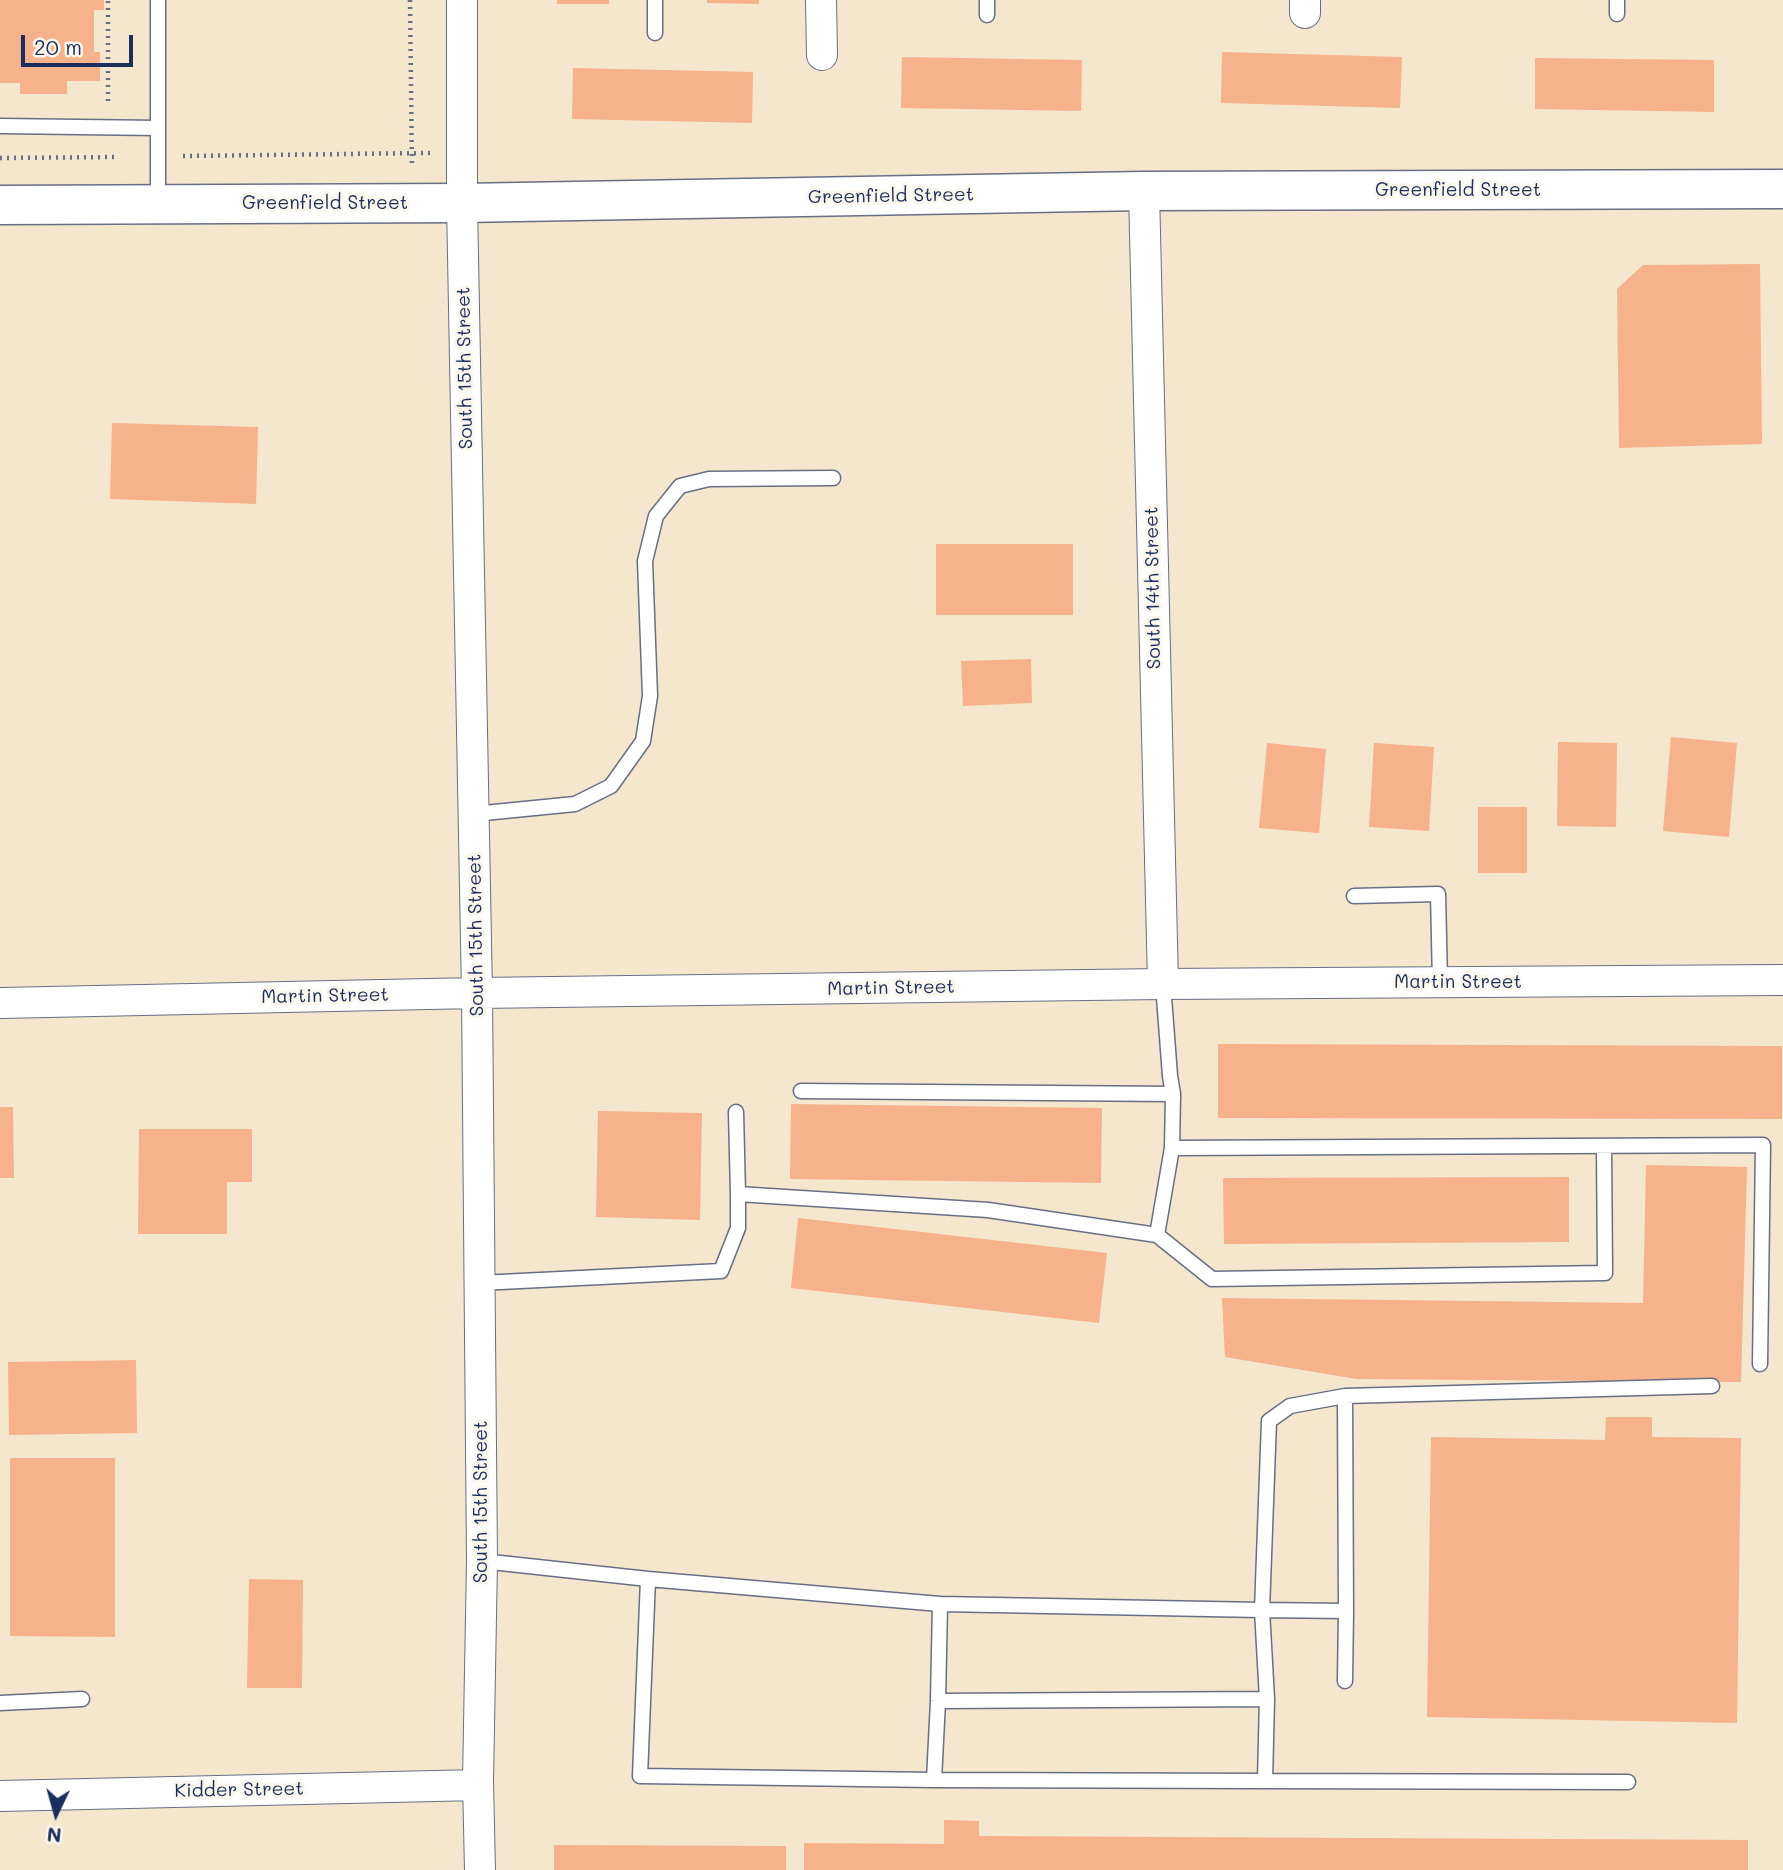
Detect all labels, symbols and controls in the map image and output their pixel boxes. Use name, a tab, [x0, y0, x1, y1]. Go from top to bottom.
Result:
scale bar	[24, 21, 136, 65]
text: 20 m	[34, 33, 82, 60]
street label: Greenfield Street	[1375, 179, 1541, 201]
street label: Greenfield Street	[808, 183, 974, 209]
street label: Greenfield Street	[242, 192, 408, 214]
street label: South 15th Street	[452, 286, 478, 450]
street label: South 14th Street	[1140, 506, 1166, 670]
street label: South 15th Street	[463, 853, 489, 1017]
street label: Martin Street	[1394, 971, 1522, 993]
street label: Martin Street	[827, 975, 955, 1001]
street label: Martin Street	[261, 983, 389, 1009]
street label: South 15th Street	[470, 1421, 492, 1583]
street label: Kidder Street	[174, 1777, 304, 1803]
north arrow	[21, 1779, 91, 1849]
text: N	[46, 1822, 62, 1848]

